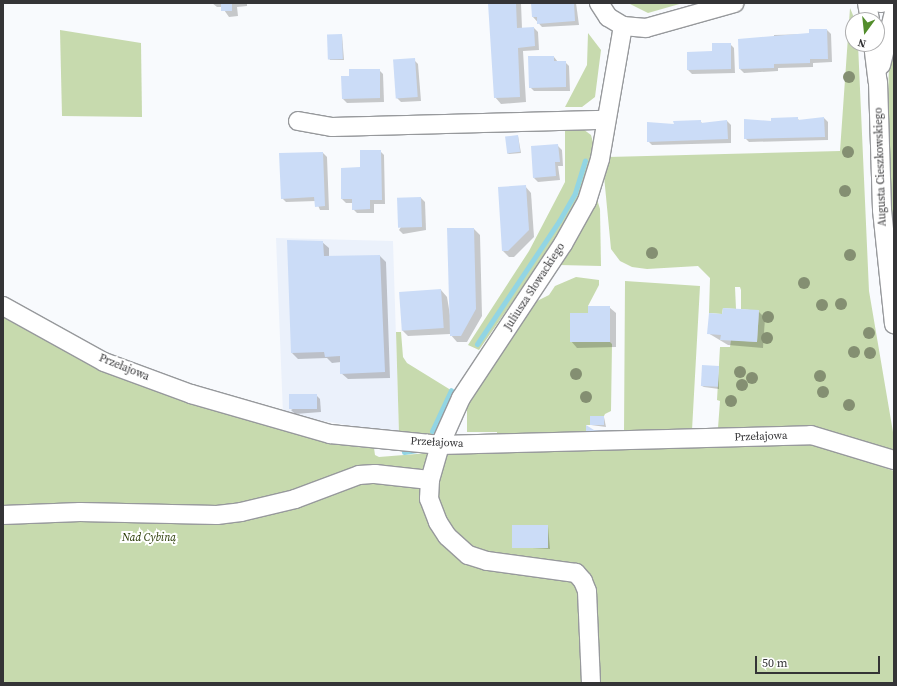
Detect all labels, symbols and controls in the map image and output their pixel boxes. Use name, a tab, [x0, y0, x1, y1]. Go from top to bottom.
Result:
north arrow	[845, 12, 885, 52]
text: N	[856, 35, 868, 51]
street label: Augusta Cieszkowskiego	[872, 107, 890, 227]
street label: Juliusza Słowackiego	[502, 241, 568, 333]
street label: Przełajowa	[97, 352, 151, 384]
street label: Przełajowa	[734, 429, 788, 445]
street label: Przełajowa	[410, 435, 464, 451]
park label: Nad Cybiną	[122, 531, 176, 545]
scale bar	[757, 648, 882, 674]
text: 50 m	[762, 655, 788, 671]

